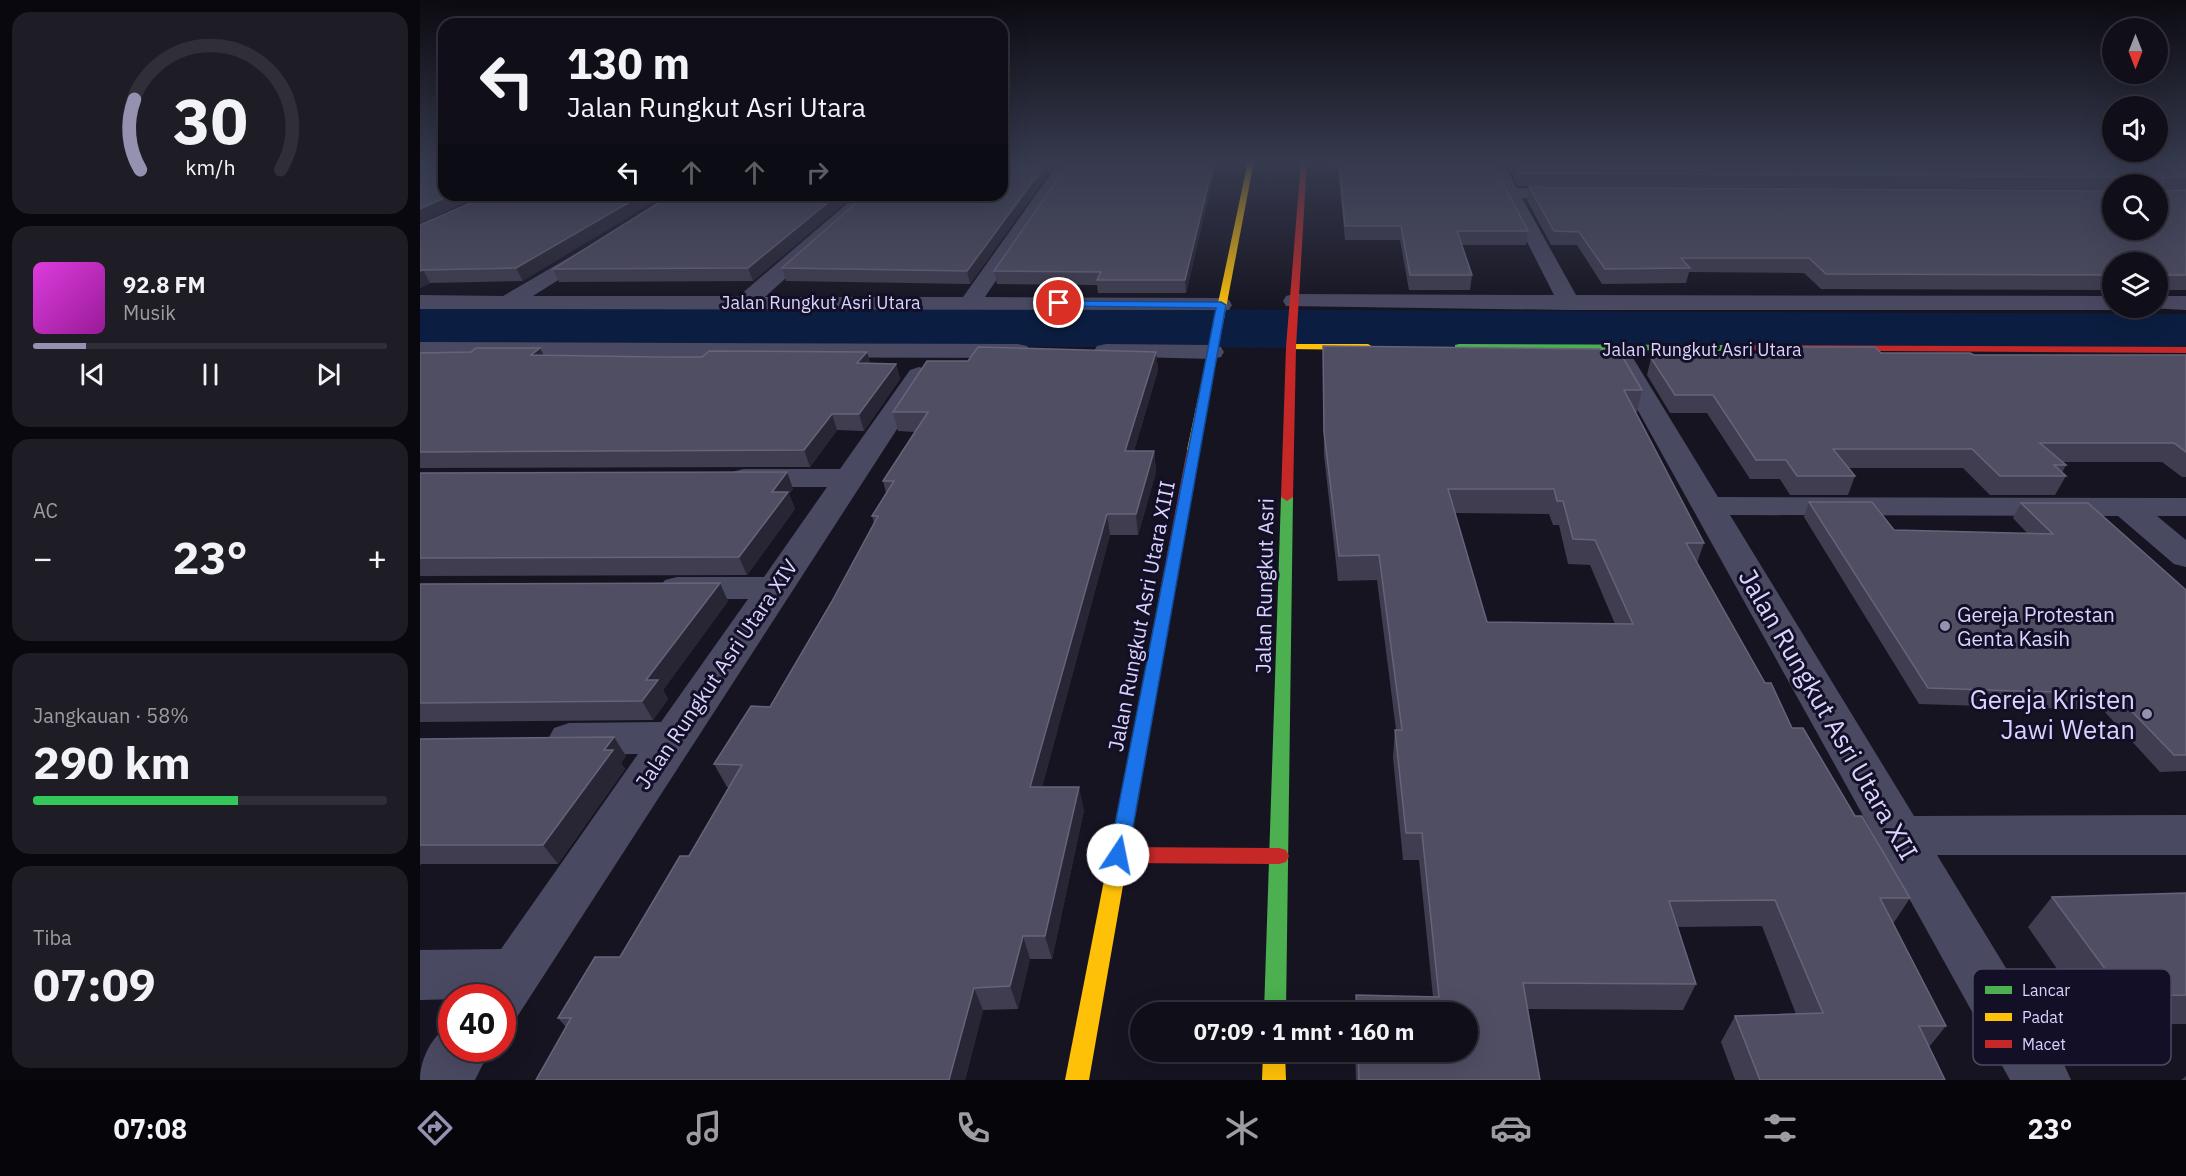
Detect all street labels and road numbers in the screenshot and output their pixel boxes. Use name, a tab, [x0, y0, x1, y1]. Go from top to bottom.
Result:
street label: Jalan Rungkut Asri Utara	[721, 291, 921, 314]
street label: Jalan Rungkut Asri Utara	[1602, 338, 1802, 361]
street label: Jalan Rungkut Asri Utara XIII	[1101, 478, 1181, 754]
street label: Jalan Rungkut Asri	[1248, 498, 1280, 674]
street label: Jalan Rungkut Asri Utara XIV	[628, 553, 804, 794]
street label: Jalan Rungkut Asri Utara XII	[1732, 562, 1926, 866]

